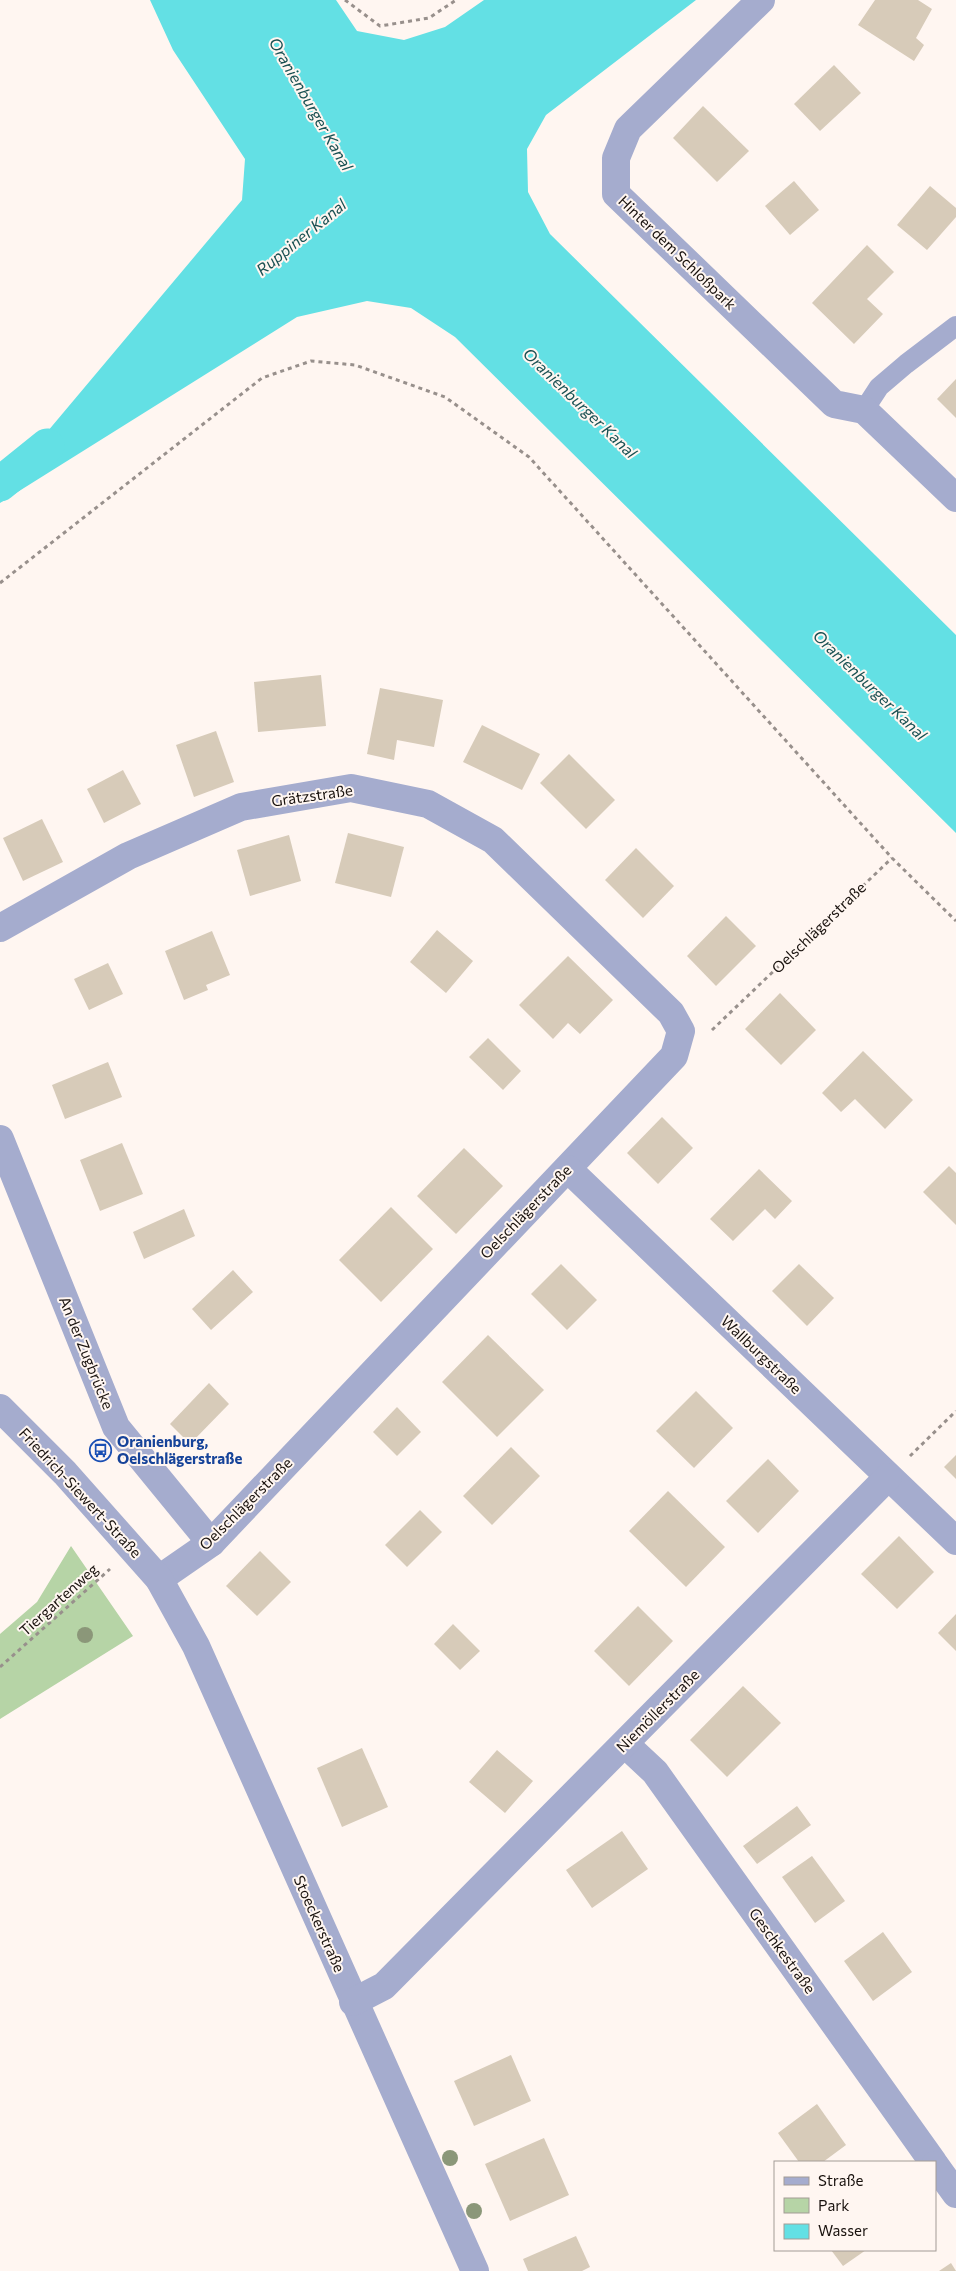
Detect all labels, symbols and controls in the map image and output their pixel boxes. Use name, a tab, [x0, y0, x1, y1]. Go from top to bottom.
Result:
water label: Oranienburger Kanal	[266, 34, 358, 174]
street label: Hinter dem Schloßpark	[615, 191, 740, 313]
water label: Ruppiner Kanal	[252, 194, 350, 279]
water label: Oranienburger Kanal	[520, 344, 642, 462]
water label: Oranienburger Kanal	[810, 626, 932, 744]
street label: Grätzstraße	[270, 780, 354, 810]
street label: Oelschlägerstraße	[768, 878, 869, 977]
street label: Oelschlägerstraße	[476, 1161, 575, 1262]
street label: An der Zugbrücke	[56, 1294, 118, 1412]
street label: Wallburgstraße	[718, 1311, 806, 1397]
street label: Friedrich-Siewert-Straße	[16, 1424, 146, 1561]
place label: Oranienburg, Oelschlägerstraße	[117, 1432, 242, 1467]
bus stop icon: Oranienburg, Oelschlägerstraße	[89, 1439, 113, 1463]
street label: Oelschlägerstraße	[195, 1453, 295, 1553]
street label: Tiergartenweg	[15, 1559, 101, 1639]
street label: Niemöllerstraße	[612, 1665, 703, 1756]
street label: Stoeckerstraße	[291, 1872, 349, 1975]
street label: Geschkestraße	[746, 1904, 820, 1997]
legend	[774, 2161, 936, 2251]
text: Straße	[818, 2171, 864, 2189]
text: Park	[818, 2196, 849, 2214]
text: Wasser	[818, 2221, 868, 2239]

